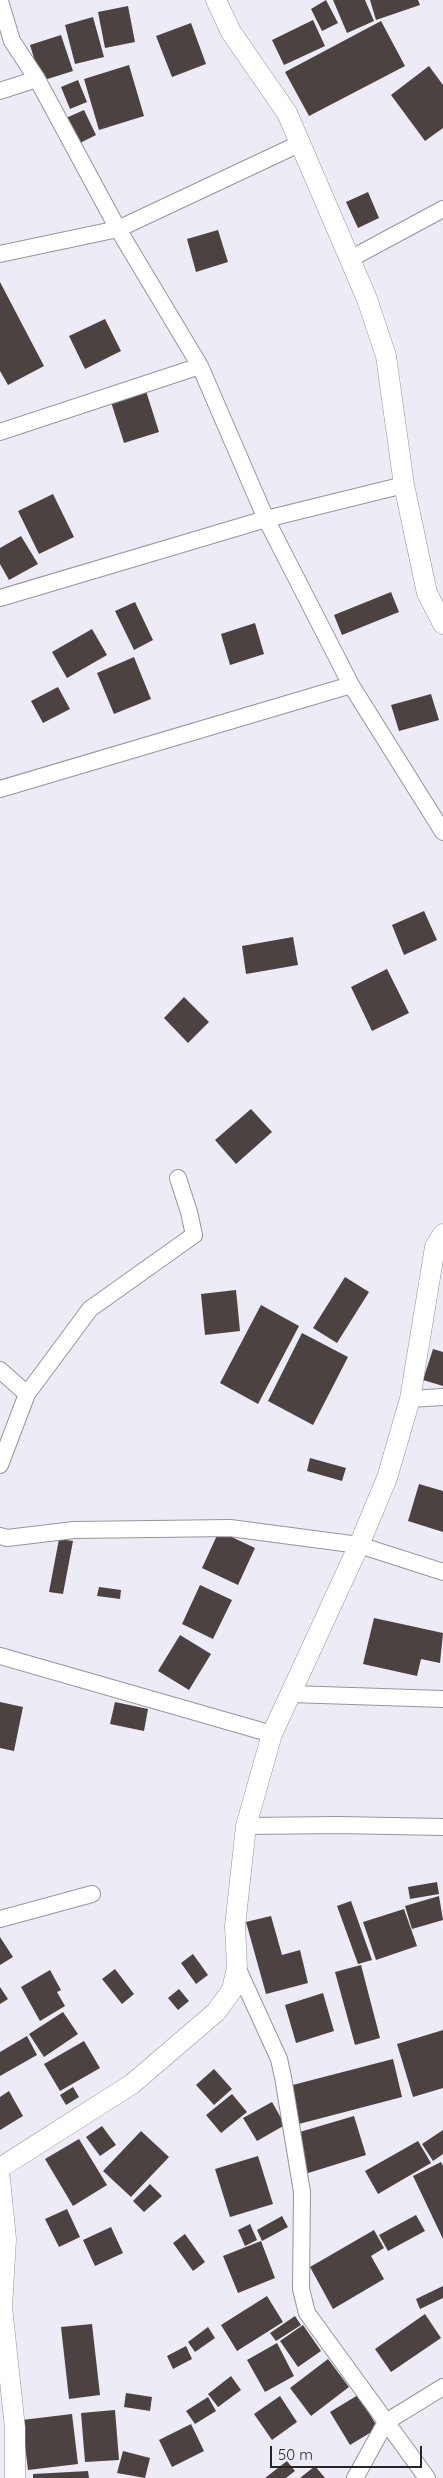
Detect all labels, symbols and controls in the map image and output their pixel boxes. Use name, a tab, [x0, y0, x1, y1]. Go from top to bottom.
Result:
scale bar	[273, 2436, 426, 2468]
text: 50 m	[278, 2445, 313, 2464]

